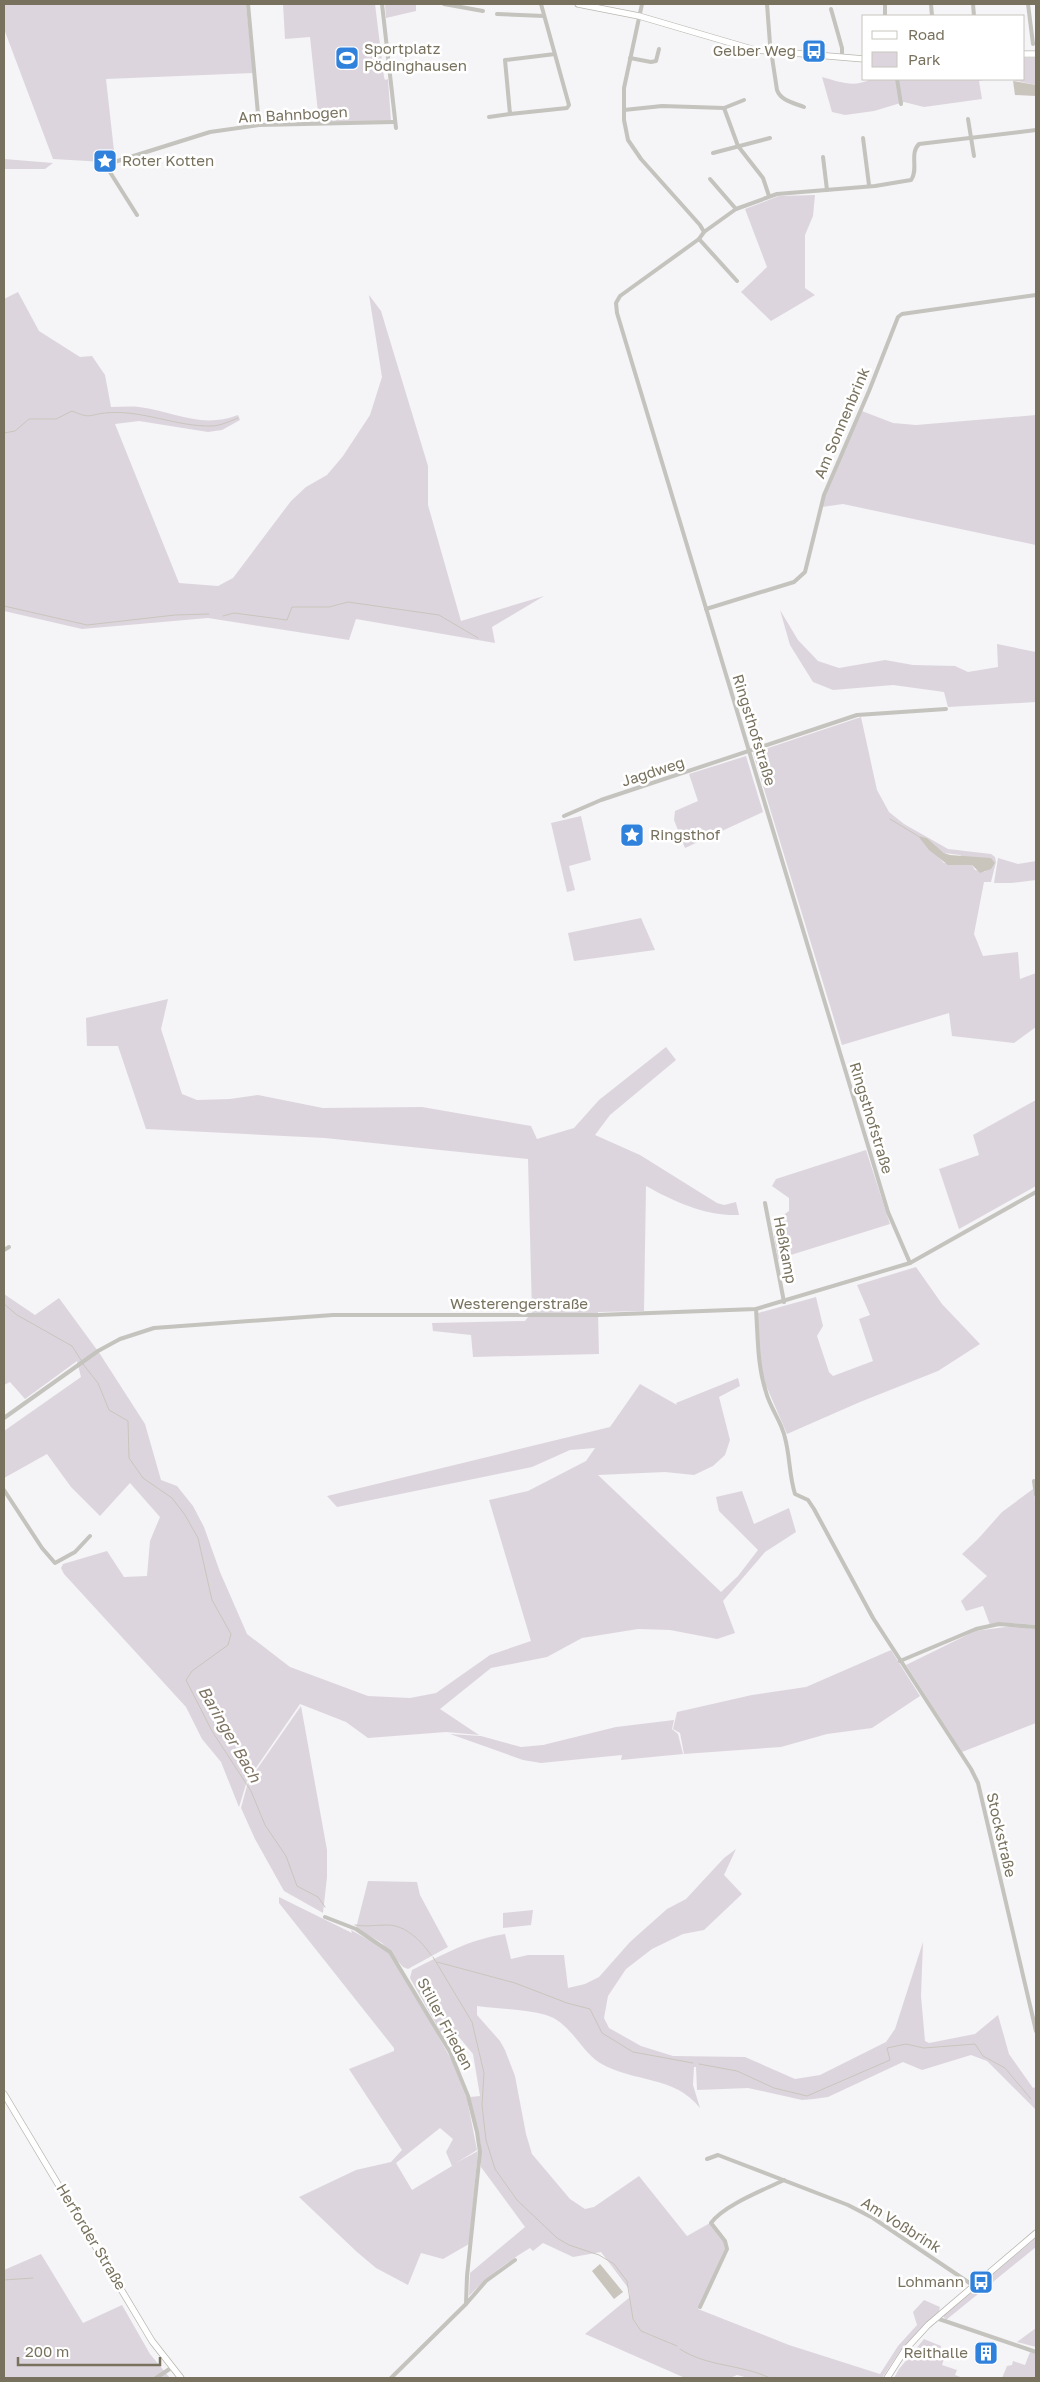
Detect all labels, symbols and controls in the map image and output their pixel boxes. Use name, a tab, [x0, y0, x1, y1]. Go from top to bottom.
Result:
legend	[862, 15, 1025, 80]
text: Road	[908, 25, 945, 43]
bus stop icon: Gelber Weg	[801, 38, 827, 64]
place label: Sportplatz Pödinghausen	[364, 39, 467, 74]
place label: Gelber Weg	[713, 41, 796, 59]
sports icon: Sportplatz Pödinghausen	[334, 45, 360, 71]
text: Park	[908, 50, 941, 68]
street label: Am Bahnbogen	[238, 102, 348, 126]
place icon: Roter Kotten	[92, 148, 118, 174]
place label: Roter Kotten	[122, 151, 214, 169]
street label: Am Sonnenbrink	[810, 364, 873, 481]
street label: Ringsthofstraße	[729, 672, 781, 788]
street label: Jagdweg	[619, 752, 686, 790]
place icon: Ringsthof	[619, 822, 645, 848]
place label: Ringsthof	[650, 825, 721, 843]
street label: Ringsthofstraße	[846, 1060, 898, 1176]
street label: Heßkamp	[771, 1215, 801, 1285]
street label: Westerengerstraße	[450, 1294, 588, 1312]
water label: Baringer Bach	[194, 1682, 266, 1787]
street label: Stockstraße	[983, 1791, 1021, 1879]
street label: Stiller Frieden	[414, 1974, 478, 2073]
street label: Herforder Straße	[53, 2180, 131, 2293]
street label: Am Voßbrink	[858, 2192, 945, 2256]
bus stop icon: Lohmann	[968, 2269, 994, 2295]
place label: Lohmann	[897, 2272, 964, 2290]
scale bar	[18, 2334, 160, 2366]
building icon: Reithalle	[973, 2340, 999, 2366]
text: 200 m	[25, 2342, 69, 2360]
place label: Reithalle	[903, 2343, 968, 2361]

